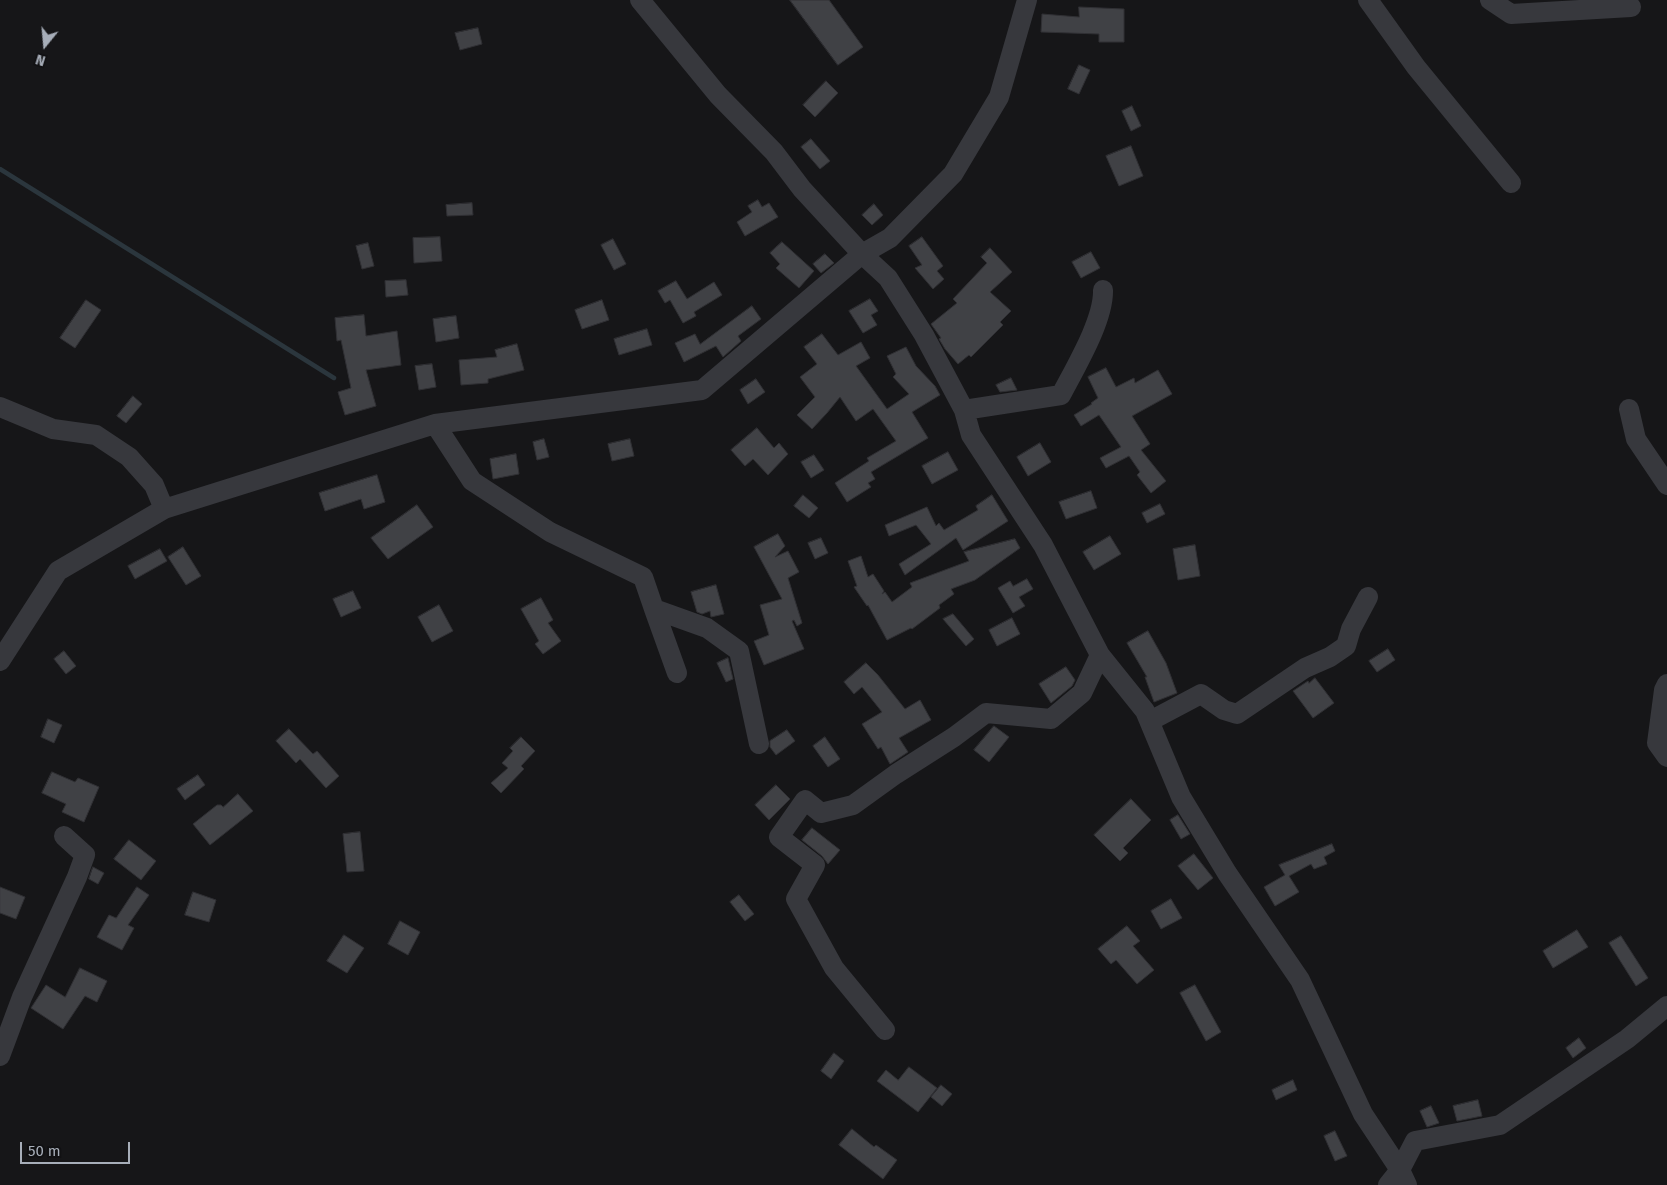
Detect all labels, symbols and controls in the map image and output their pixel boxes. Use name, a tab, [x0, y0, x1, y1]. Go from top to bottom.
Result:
north arrow	[20, 20, 70, 70]
text: N	[34, 50, 47, 69]
scale bar	[22, 1132, 132, 1164]
text: 50 m	[28, 1142, 61, 1160]

